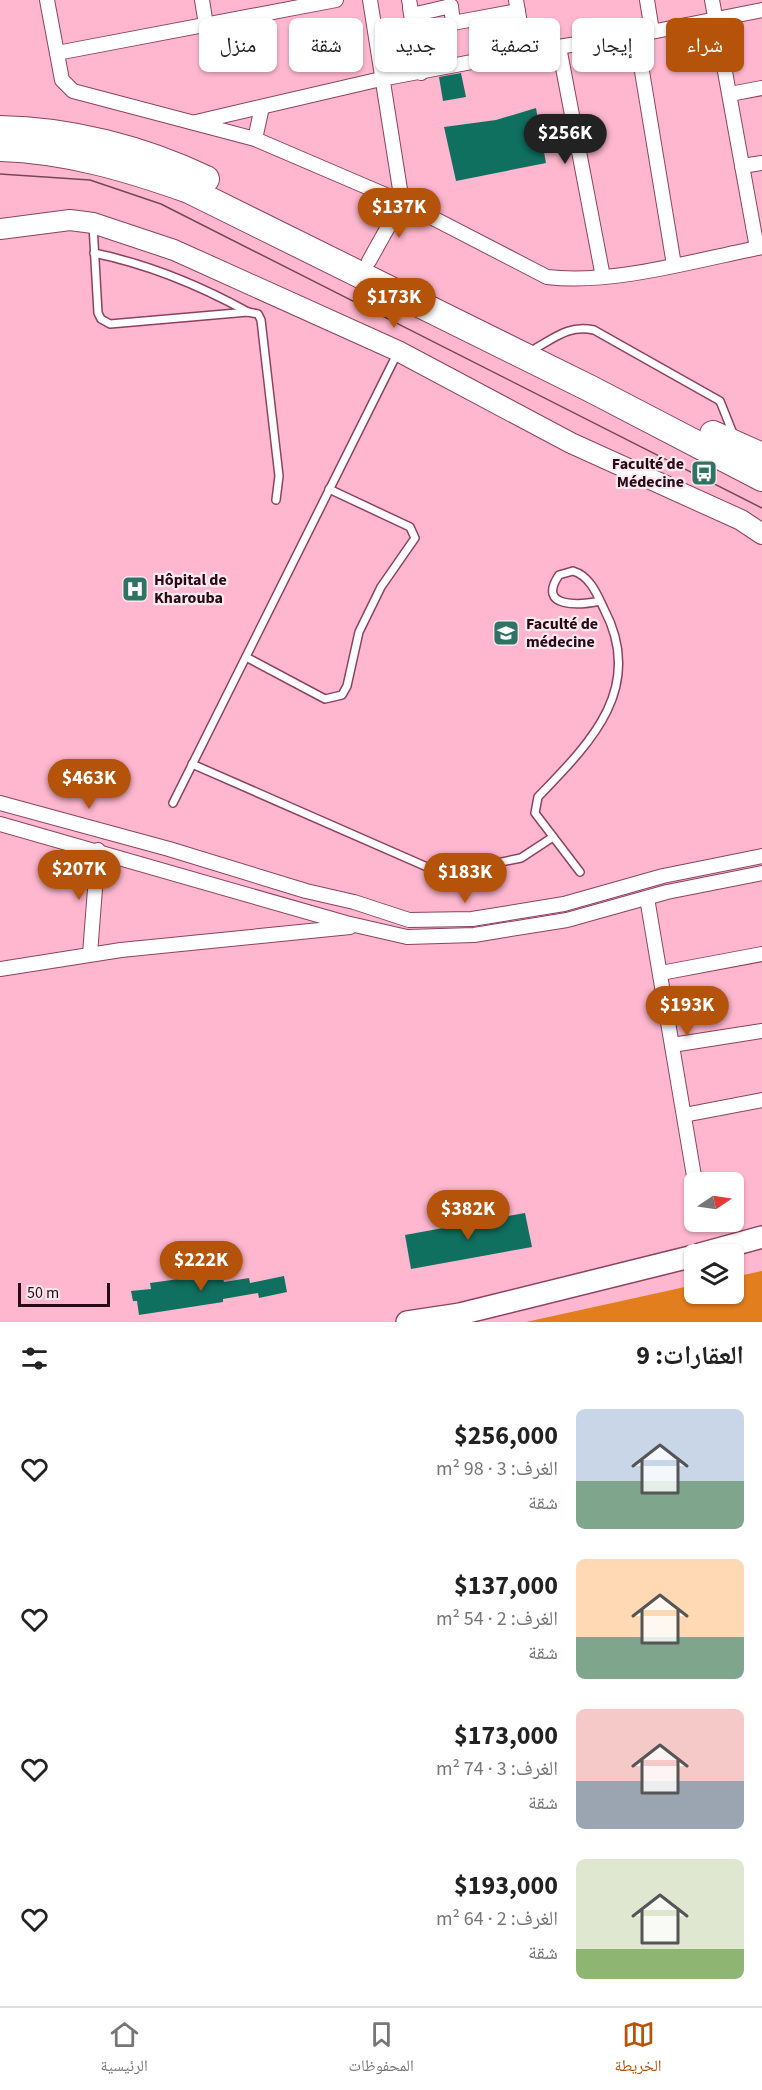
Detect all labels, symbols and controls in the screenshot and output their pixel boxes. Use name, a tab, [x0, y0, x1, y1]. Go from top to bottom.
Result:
chip: منزل	[199, 18, 277, 72]
chip: شقة	[289, 18, 363, 72]
chip: جديد	[375, 18, 457, 72]
chip: تصفية	[469, 18, 560, 72]
chip: إيجار	[572, 18, 654, 72]
chip: شراء	[666, 18, 744, 72]
pin: $256K	[523, 114, 607, 165]
text: $256K	[538, 119, 592, 147]
pin: $137K	[357, 188, 441, 239]
text: $137K	[372, 193, 426, 221]
pin: $173K	[352, 278, 436, 329]
text: $173K	[367, 283, 421, 311]
place label: Faculté de Médecine	[612, 453, 684, 493]
bus stop icon: Faculté de Médecine	[689, 458, 719, 488]
place label: Hôpital de Kharouba	[154, 569, 227, 609]
hospital icon: Hôpital de Kharouba	[120, 574, 150, 604]
place label: Faculté de médecine	[526, 613, 598, 653]
school or university icon: Faculté de médecine	[491, 618, 521, 648]
pin: $463K	[47, 759, 131, 810]
text: $463K	[62, 764, 116, 792]
pin: $207K	[37, 850, 121, 901]
pin: $183K	[423, 853, 507, 904]
text: $207K	[52, 855, 106, 883]
text: $183K	[438, 858, 492, 886]
pin: $193K	[645, 986, 729, 1037]
text: $193K	[660, 991, 714, 1019]
north arrow	[684, 1172, 744, 1232]
map controls	[684, 1172, 744, 1304]
pin: $382K	[426, 1190, 510, 1241]
text: $382K	[441, 1195, 495, 1223]
pin: $222K	[159, 1241, 243, 1292]
button: layers	[684, 1244, 744, 1304]
text: $222K	[174, 1246, 228, 1274]
scale bar	[18, 1280, 110, 1308]
text: 50 m	[27, 1282, 59, 1304]
text: العقارات: 9	[636, 1337, 744, 1374]
icon: filters	[18, 1342, 51, 1375]
text: $256,000	[454, 1417, 558, 1454]
icon: home	[624, 1433, 696, 1505]
icon: heart	[18, 1453, 51, 1486]
text: الغرف: 3 · 98 m²	[436, 1455, 558, 1483]
text: شقة	[528, 1489, 558, 1517]
text: $137,000	[454, 1567, 558, 1604]
icon: home	[624, 1583, 696, 1655]
icon: heart	[18, 1603, 51, 1636]
text: الغرف: 2 · 54 m²	[436, 1605, 558, 1633]
text: شقة	[528, 1639, 558, 1667]
text: $173,000	[454, 1717, 558, 1754]
icon: home	[624, 1733, 696, 1805]
icon: heart	[18, 1753, 51, 1786]
text: الغرف: 3 · 74 m²	[436, 1755, 558, 1783]
text: شقة	[528, 1789, 558, 1817]
text: $193,000	[454, 1867, 558, 1904]
icon: home	[624, 1883, 696, 1955]
icon: heart	[18, 1903, 51, 1936]
text: الغرف: 2 · 64 m²	[436, 1905, 558, 1933]
text: شقة	[528, 1939, 558, 1967]
tab: الرئيسية	[100, 2018, 148, 2081]
tab: المحفوظات	[349, 2018, 414, 2081]
tab: الخريطة	[615, 2018, 662, 2081]

